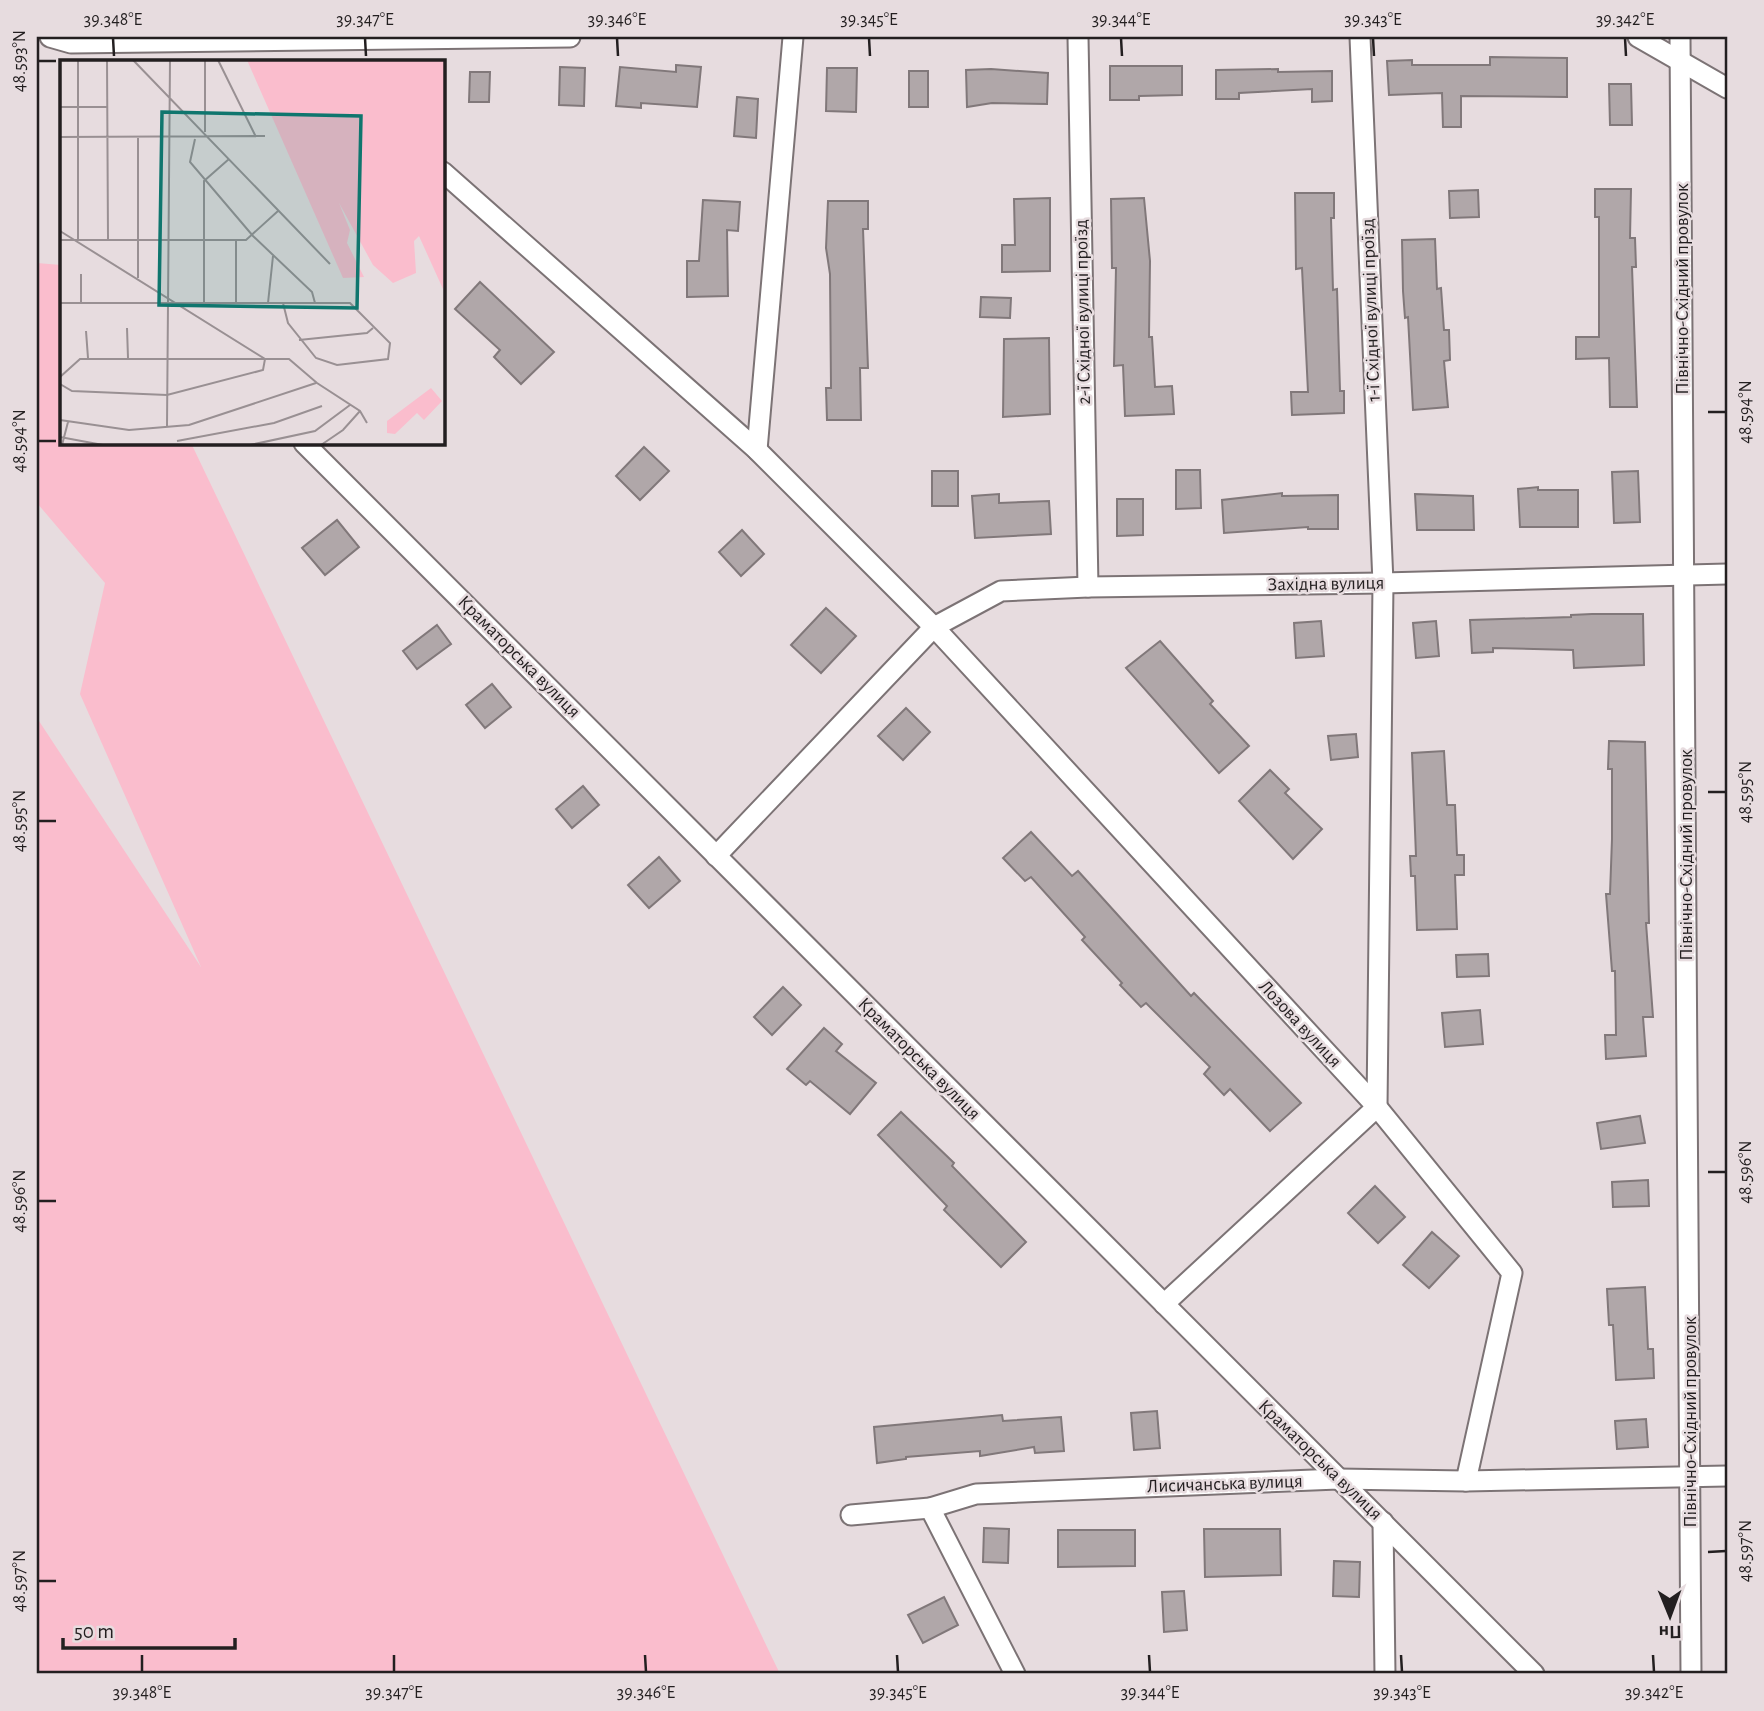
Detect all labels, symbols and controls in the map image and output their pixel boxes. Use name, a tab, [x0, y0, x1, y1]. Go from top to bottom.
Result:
text: 39.348°E	[84, 11, 143, 29]
text: 39.347°E	[336, 11, 394, 29]
text: 39.346°E	[588, 11, 647, 29]
text: 39.345°E	[840, 11, 898, 29]
text: 39.344°E	[1092, 11, 1151, 29]
text: 39.343°E	[1344, 11, 1402, 29]
text: 39.342°E	[1596, 11, 1654, 29]
text: 48.593°N	[11, 30, 29, 92]
inset map	[60, 60, 444, 444]
street label: Північно-Східний провулок	[1673, 183, 1692, 395]
street label: 1-ї Східної вулиці проїзд	[1358, 218, 1384, 402]
street label: 2-ї Східної вулиці проїзд	[1072, 219, 1094, 405]
text: 48.594°N	[1737, 380, 1755, 444]
text: 48.594°N	[11, 409, 29, 473]
street label: Західна вулиця	[1267, 573, 1385, 595]
street label: Краматорська вулиця	[454, 592, 584, 722]
street label: Північно-Східний провулок	[1677, 749, 1696, 961]
text: 48.595°N	[1737, 761, 1755, 823]
text: 48.595°N	[11, 790, 29, 852]
street label: Лозова вулиця	[1255, 977, 1345, 1071]
street label: Краматорська вулиця	[854, 994, 984, 1124]
text: 48.596°N	[1737, 1140, 1755, 1204]
text: 48.596°N	[11, 1169, 29, 1233]
street label: Північно-Східний провулок	[1681, 1316, 1700, 1528]
street label: Краматорська вулиця	[1254, 1396, 1386, 1524]
street label: Лисичанська вулиця	[1147, 1472, 1303, 1496]
text: 48.597°N	[1737, 1520, 1755, 1582]
text: 48.597°N	[11, 1550, 29, 1612]
north arrow	[1634, 1582, 1704, 1652]
scale bar	[63, 1606, 234, 1650]
text: 50 m	[74, 1621, 114, 1642]
text: Пн	[1659, 1622, 1682, 1641]
text: 39.348°E	[113, 1684, 172, 1702]
text: 39.347°E	[365, 1684, 423, 1702]
text: 39.346°E	[617, 1684, 676, 1702]
text: 39.345°E	[869, 1684, 927, 1702]
text: 39.344°E	[1121, 1684, 1180, 1702]
text: 39.343°E	[1373, 1684, 1431, 1702]
text: 39.342°E	[1625, 1684, 1683, 1702]

